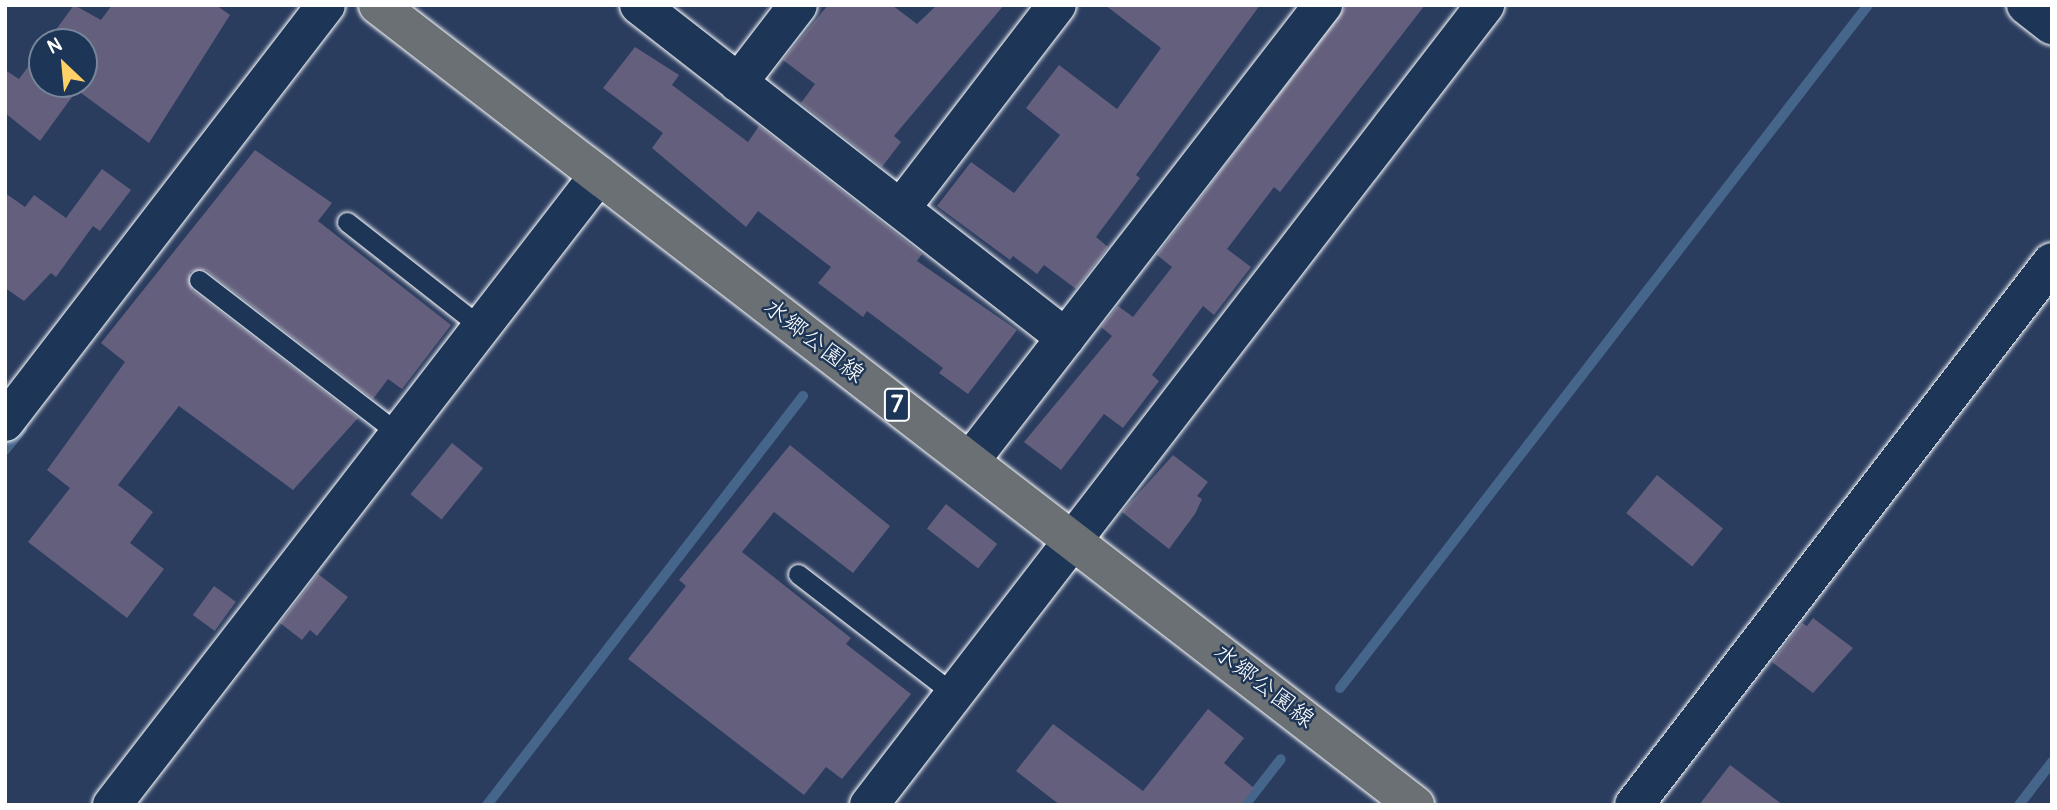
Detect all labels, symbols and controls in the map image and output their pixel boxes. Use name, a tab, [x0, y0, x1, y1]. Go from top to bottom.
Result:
north arrow	[28, 28, 98, 98]
text: N	[44, 32, 66, 60]
street label: 水郷公園線	[758, 293, 870, 389]
road number: 7	[883, 386, 911, 424]
street label: 水郷公園線	[1208, 638, 1320, 734]

